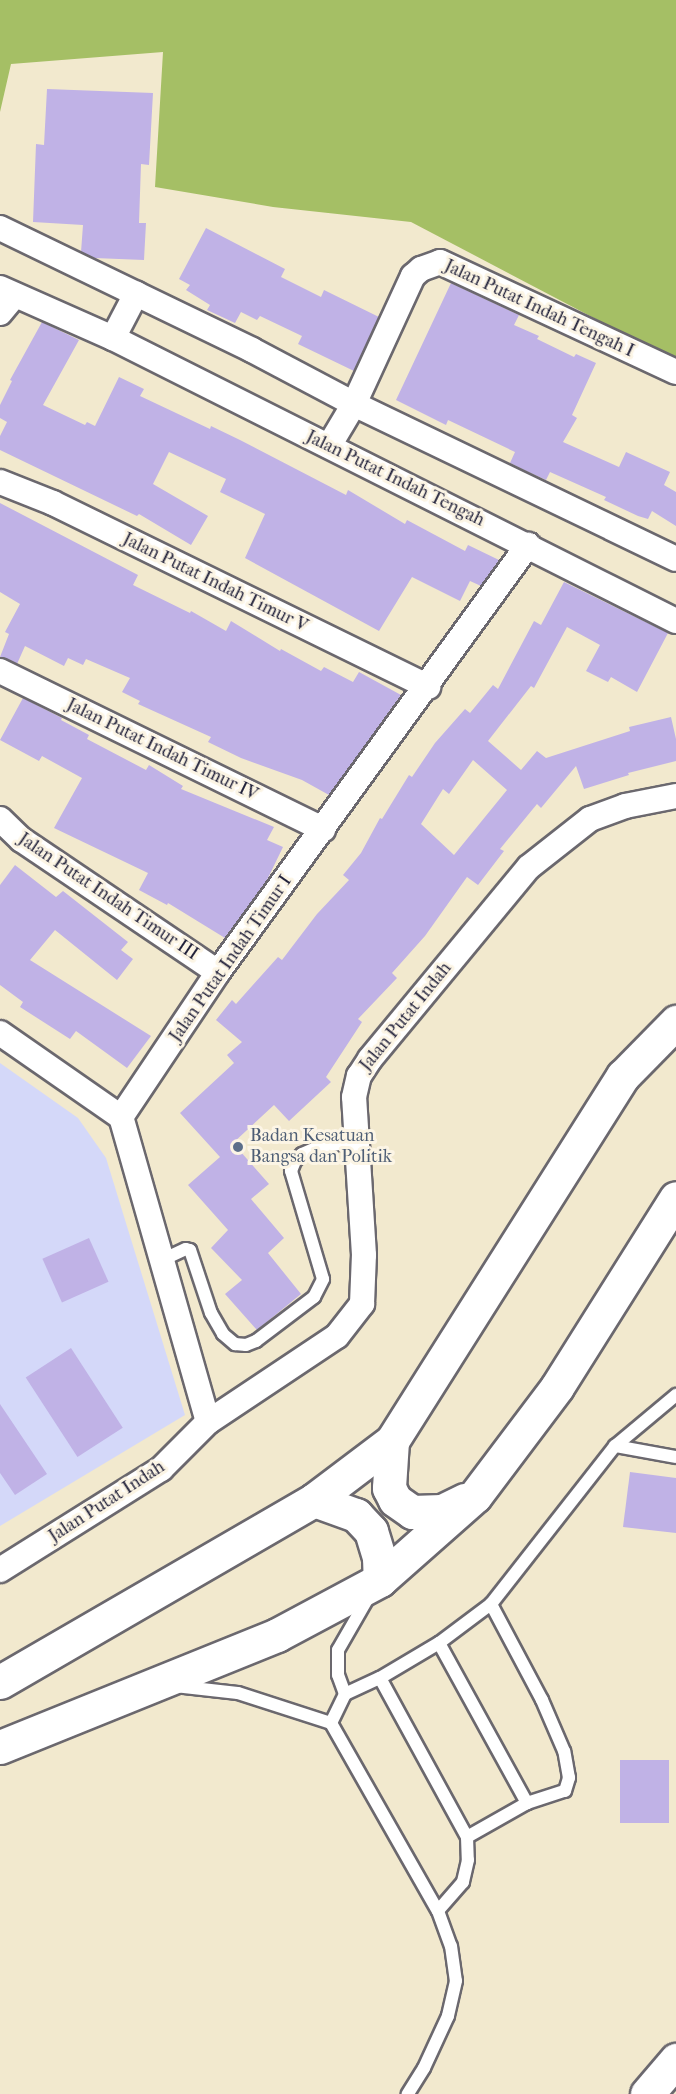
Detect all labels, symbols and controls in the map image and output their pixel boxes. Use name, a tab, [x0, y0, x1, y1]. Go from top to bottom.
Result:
street label: Jalan Putat Indah Tengah I	[441, 256, 637, 362]
street label: Jalan Putat Indah Tengah	[302, 426, 488, 532]
street label: Jalan Putat Indah Timur V	[119, 529, 311, 637]
street label: Jalan Putat Indah Timur IV	[63, 694, 261, 806]
street label: Jalan Putat Indah Timur III	[14, 829, 202, 965]
street label: Jalan Putat Indah Timur I	[165, 872, 297, 1046]
street label: Jalan Putat Indah	[355, 958, 457, 1076]
place label: Badan Kesatuan Bangsa dan Politik	[250, 1126, 392, 1168]
marker: Badan Kesatuan Bangsa dan Politik	[231, 1140, 245, 1154]
street label: Jalan Putat Indah	[45, 1456, 169, 1548]

